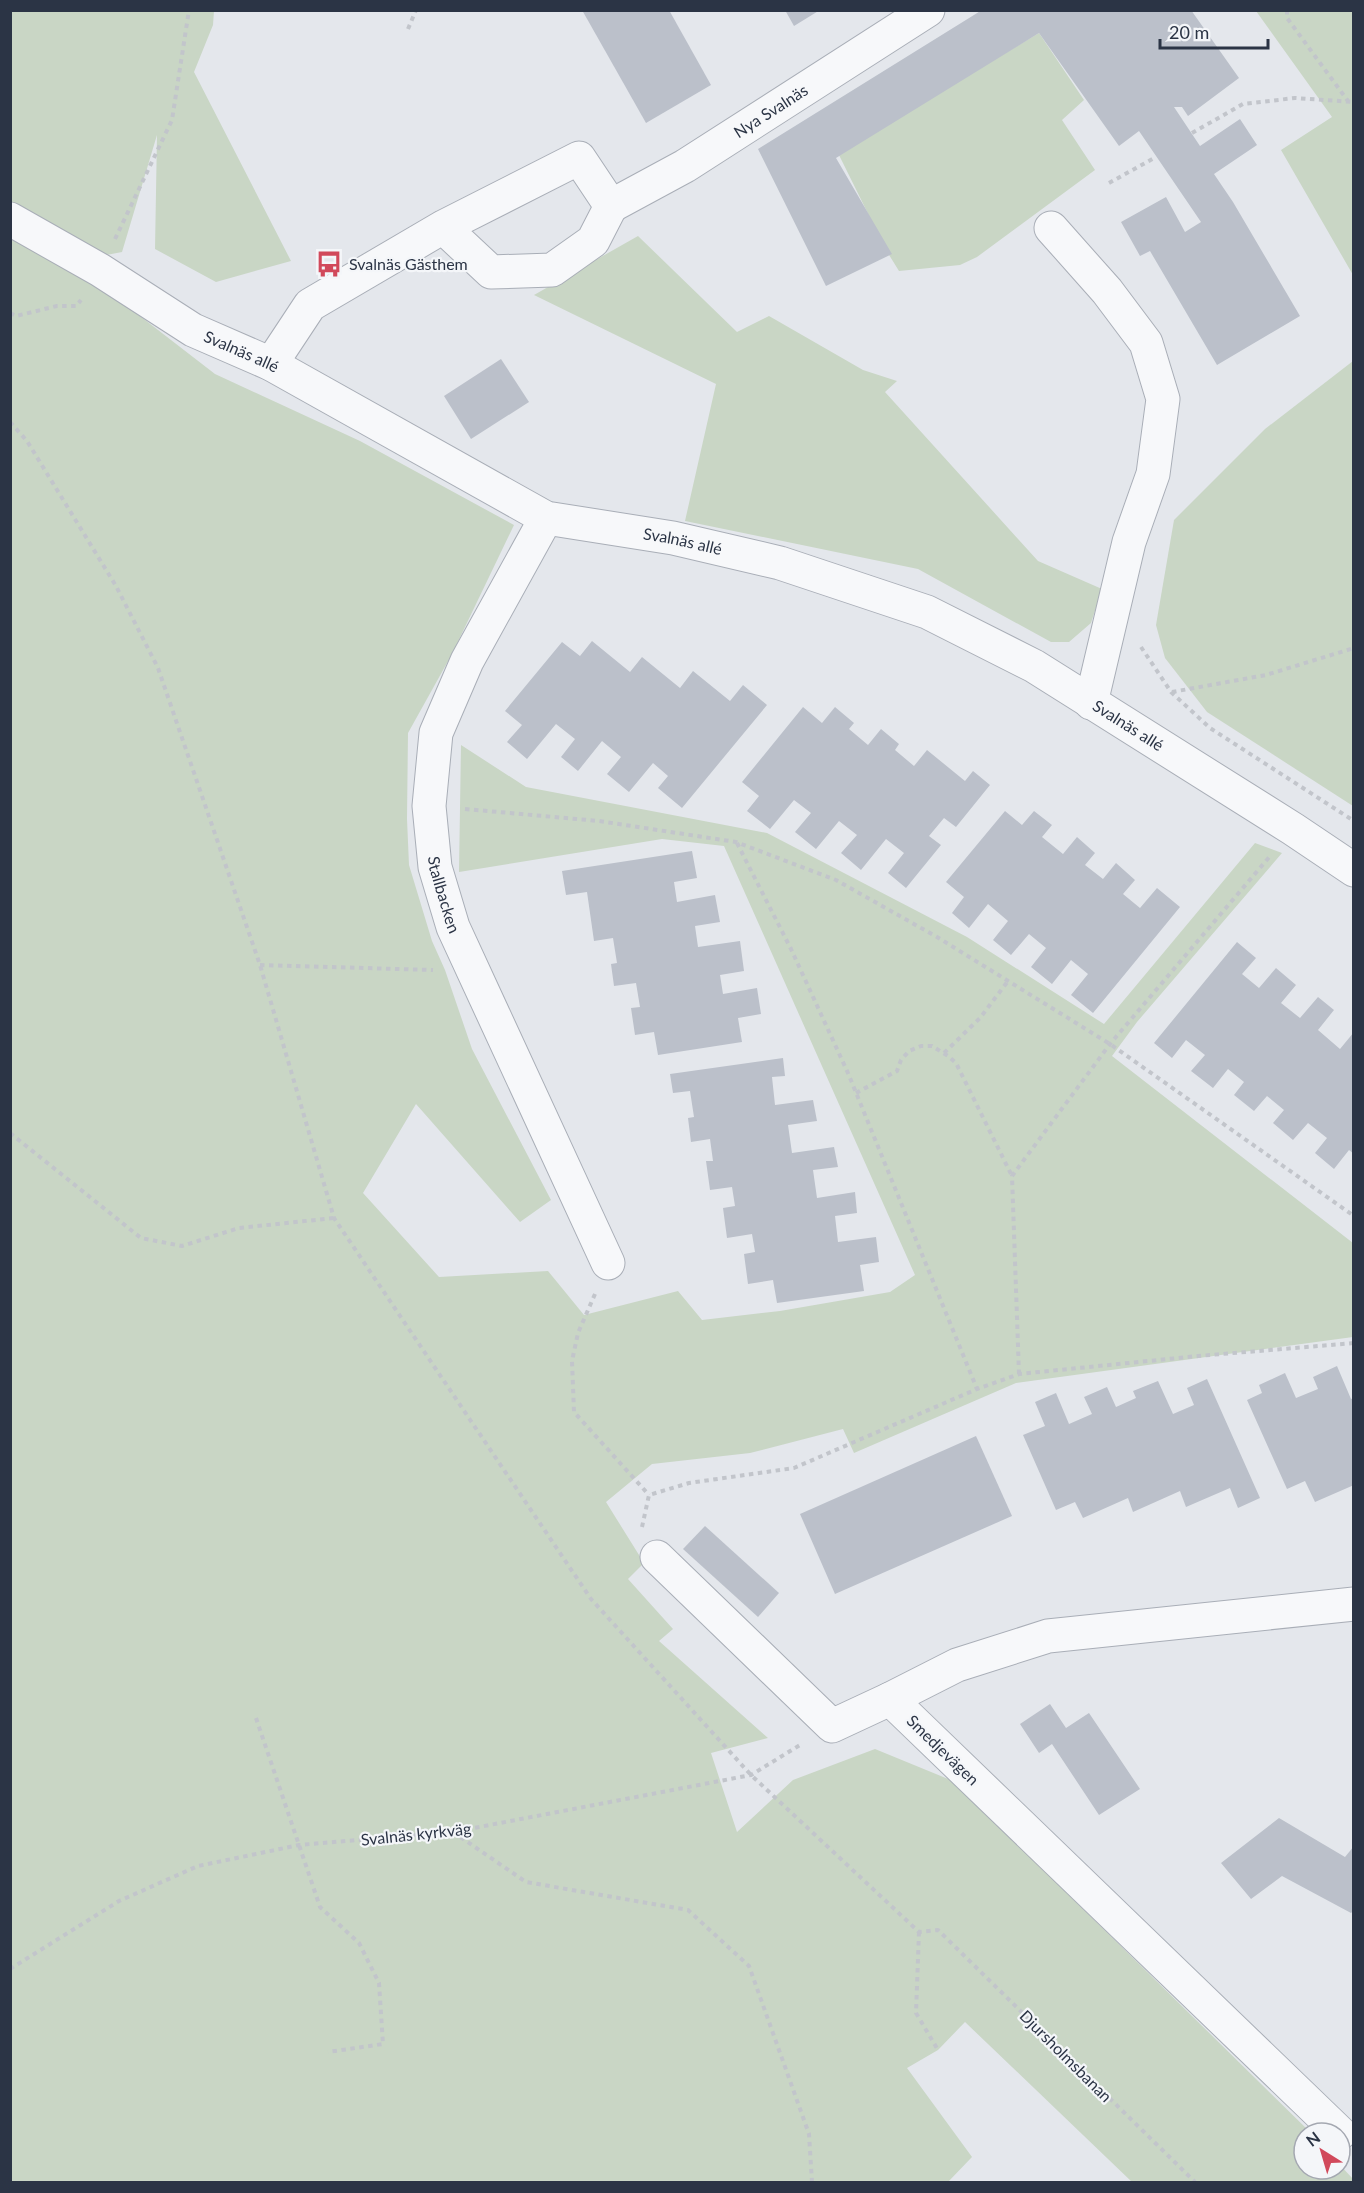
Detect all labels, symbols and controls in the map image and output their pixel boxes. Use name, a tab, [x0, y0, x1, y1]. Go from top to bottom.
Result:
scale bar	[1160, 12, 1268, 50]
text: 20 m	[1169, 21, 1209, 43]
street label: Nya Svalnäs	[730, 80, 811, 141]
bus stop icon: Svalnäs Gästhem	[314, 249, 344, 279]
place label: Svalnäs Gästhem	[349, 254, 468, 273]
street label: Svalnäs allé	[201, 326, 283, 376]
street label: Svalnäs allé	[642, 523, 724, 558]
street label: Svalnäs allé	[1090, 696, 1167, 754]
street label: Stallbacken	[425, 855, 464, 936]
street label: Smedjevägen	[903, 1711, 983, 1789]
street label: Svalnäs kyrkväg	[360, 1818, 472, 1849]
street label: Djursholmsbanan	[1016, 2006, 1116, 2106]
north arrow	[1292, 2121, 1352, 2181]
text: N	[1302, 2127, 1323, 2150]

